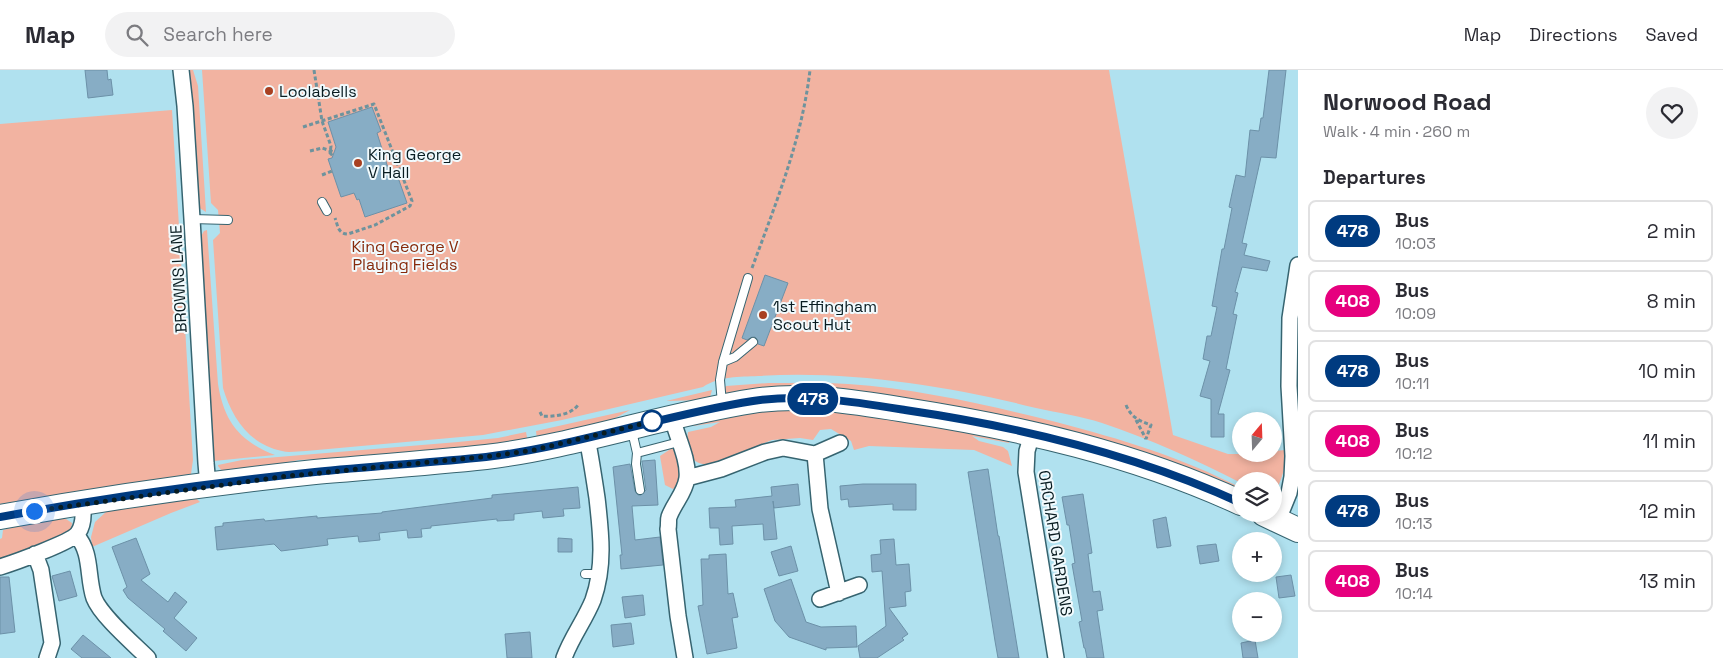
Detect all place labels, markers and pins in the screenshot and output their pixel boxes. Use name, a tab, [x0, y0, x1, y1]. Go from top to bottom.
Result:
place label: Loolabells	[279, 81, 357, 102]
marker: Loolabells	[263, 85, 275, 97]
place label: King George V Hall	[368, 144, 461, 183]
marker: King George V Hall	[352, 157, 364, 169]
place label: 1st Effingham Scout Hut	[773, 296, 877, 335]
marker: 1st Effingham Scout Hut	[757, 309, 769, 321]
unlabelled marker	[641, 410, 663, 432]

